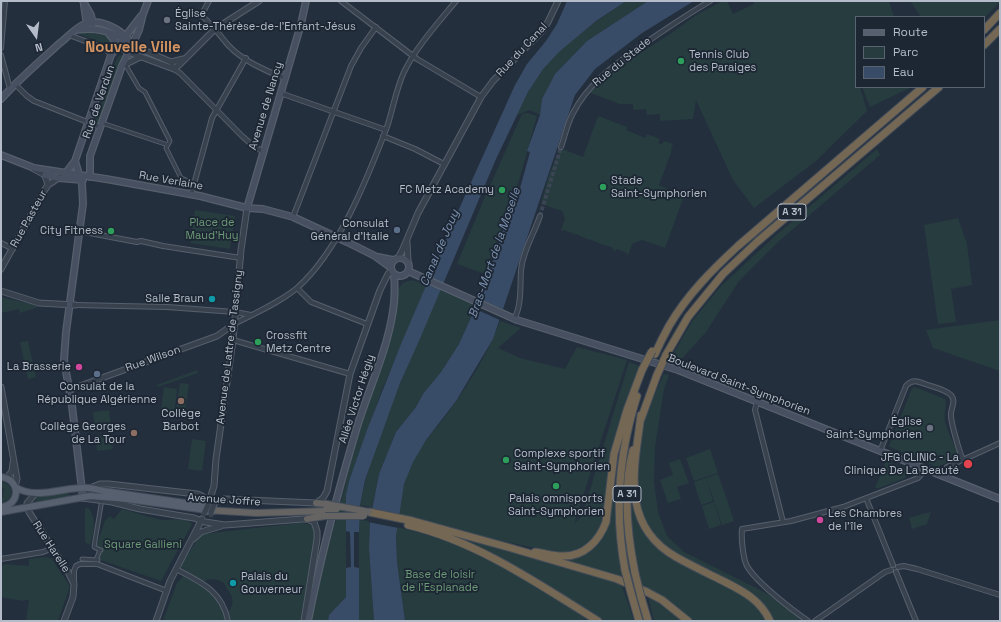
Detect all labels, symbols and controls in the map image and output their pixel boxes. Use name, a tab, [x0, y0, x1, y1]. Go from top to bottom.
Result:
place label: Église Sainte-Thérèse-de-l'Enfant-Jésus	[175, 7, 356, 33]
marker: Église Sainte-Thérèse-de-l'Enfant-Jésus	[162, 15, 172, 25]
north arrow	[16, 16, 56, 56]
legend	[855, 16, 985, 88]
street label: Rue du Canal	[494, 20, 550, 80]
text: Route	[893, 24, 928, 40]
street label: Rue du Stade	[590, 34, 654, 90]
district label: Nouvelle Ville	[85, 39, 181, 57]
text: N	[34, 40, 44, 55]
text: Parc	[893, 44, 918, 60]
place label: Tennis Club des Paraiges	[689, 48, 756, 74]
marker: Tennis Club des Paraiges	[676, 56, 686, 66]
street label: Avenue de Nancy	[246, 60, 286, 152]
street label: Rue de Verdun	[80, 64, 118, 140]
text: Eau	[893, 64, 914, 80]
street label: Rue Verlaine	[138, 169, 204, 193]
place label: Stade Saint-Symphorien	[611, 174, 707, 200]
marker: Stade Saint-Symphorien	[598, 182, 608, 192]
place label: FC Metz Academy	[399, 183, 494, 197]
marker: FC Metz Academy	[497, 185, 507, 195]
water label: Bras-Mort de la Moselle	[466, 186, 524, 320]
street label: Rue Pasteur	[8, 188, 50, 250]
road number: A 31	[778, 204, 806, 220]
water label: Canal de Jouy	[417, 208, 463, 288]
park label: Place de Maud'Huy	[186, 216, 238, 242]
place label: Consulat Général d'Italie	[310, 217, 389, 243]
place label: City Fitness	[40, 224, 103, 238]
marker: Consulat Général d'Italie	[392, 225, 402, 235]
marker: City Fitness	[106, 226, 116, 236]
street label: Avenue de Lattre de Tassigny	[214, 269, 246, 425]
place label: Salle Braun	[145, 292, 204, 306]
marker: Salle Braun	[207, 294, 217, 304]
place label: Crossfit Metz Centre	[266, 329, 331, 355]
marker: Crossfit Metz Centre	[253, 337, 263, 347]
street label: Rue Wilson	[124, 343, 182, 375]
street label: Boulevard Saint-Symphorien	[666, 352, 812, 418]
street label: Allée Victor Hégly	[336, 353, 378, 445]
place label: La Brasserie	[7, 360, 71, 374]
marker: La Brasserie	[74, 362, 84, 372]
marker: Consulat de la République Algérienne	[92, 369, 102, 379]
place label: Consulat de la République Algérienne	[37, 380, 157, 406]
marker: Collège Barbot	[176, 396, 186, 406]
place label: Collège Barbot	[161, 407, 201, 433]
place label: Église Saint-Symphorien	[826, 415, 922, 441]
place label: Collège Georges de La Tour	[40, 420, 126, 446]
marker: Église Saint-Symphorien	[925, 423, 935, 433]
marker: Collège Georges de La Tour	[129, 428, 139, 438]
place label: Complexe sportif Saint-Symphorien	[514, 447, 610, 473]
place label: JFG CLINIC - La Clinique De La Beauté	[844, 451, 959, 477]
marker: Complexe sportif Saint-Symphorien	[501, 455, 511, 465]
marker: JFG CLINIC - La Clinique De La Beauté	[962, 458, 974, 470]
marker: Palais omnisports Saint-Symphorien	[551, 481, 561, 491]
road number: A 31	[613, 486, 641, 502]
street label: Avenue Joffre	[187, 491, 261, 509]
place label: Palais omnisports Saint-Symphorien	[508, 492, 604, 518]
place label: Les Chambres de l'île	[828, 507, 902, 533]
marker: Les Chambres de l'île	[815, 515, 825, 525]
street label: Rue Harelle	[29, 519, 73, 575]
park label: Square Gallieni	[104, 538, 182, 552]
park label: Base de loisir de l'Esplanade	[402, 568, 478, 594]
place label: Palais du Gouverneur	[241, 570, 302, 596]
marker: Palais du Gouverneur	[228, 578, 238, 588]

